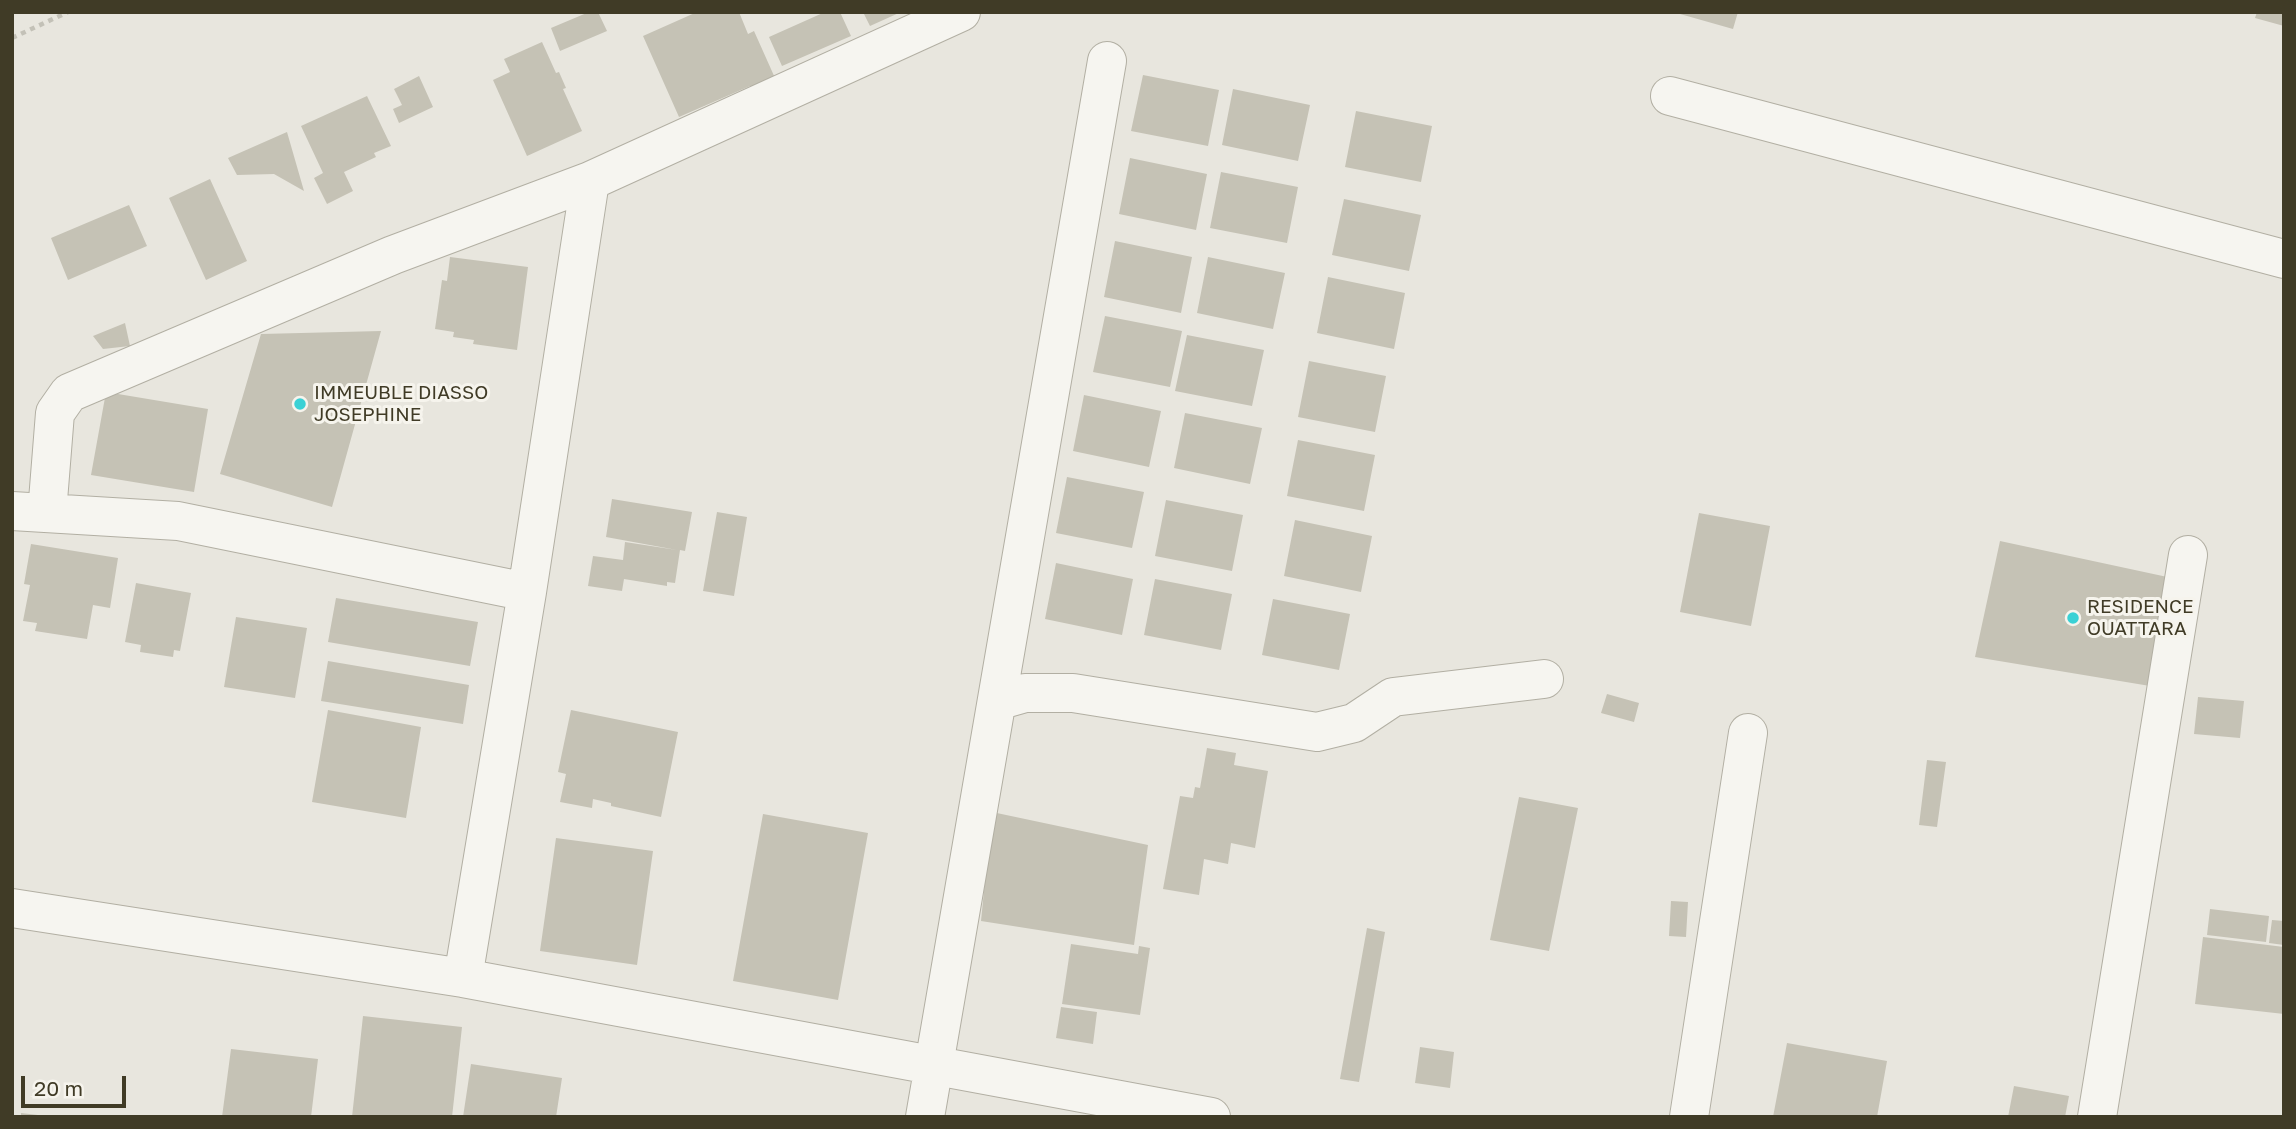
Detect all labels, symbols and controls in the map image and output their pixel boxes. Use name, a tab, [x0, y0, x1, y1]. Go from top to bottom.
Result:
place label: IMMEUBLE DIASSO JOSEPHINE	[314, 382, 488, 426]
marker: IMMEUBLE DIASSO JOSEPHINE	[292, 396, 308, 412]
place label: RESIDENCE OUATTARA	[2087, 596, 2193, 640]
marker: RESIDENCE OUATTARA	[2065, 610, 2081, 626]
scale bar	[24, 1062, 130, 1106]
text: 20 m	[34, 1075, 83, 1101]

